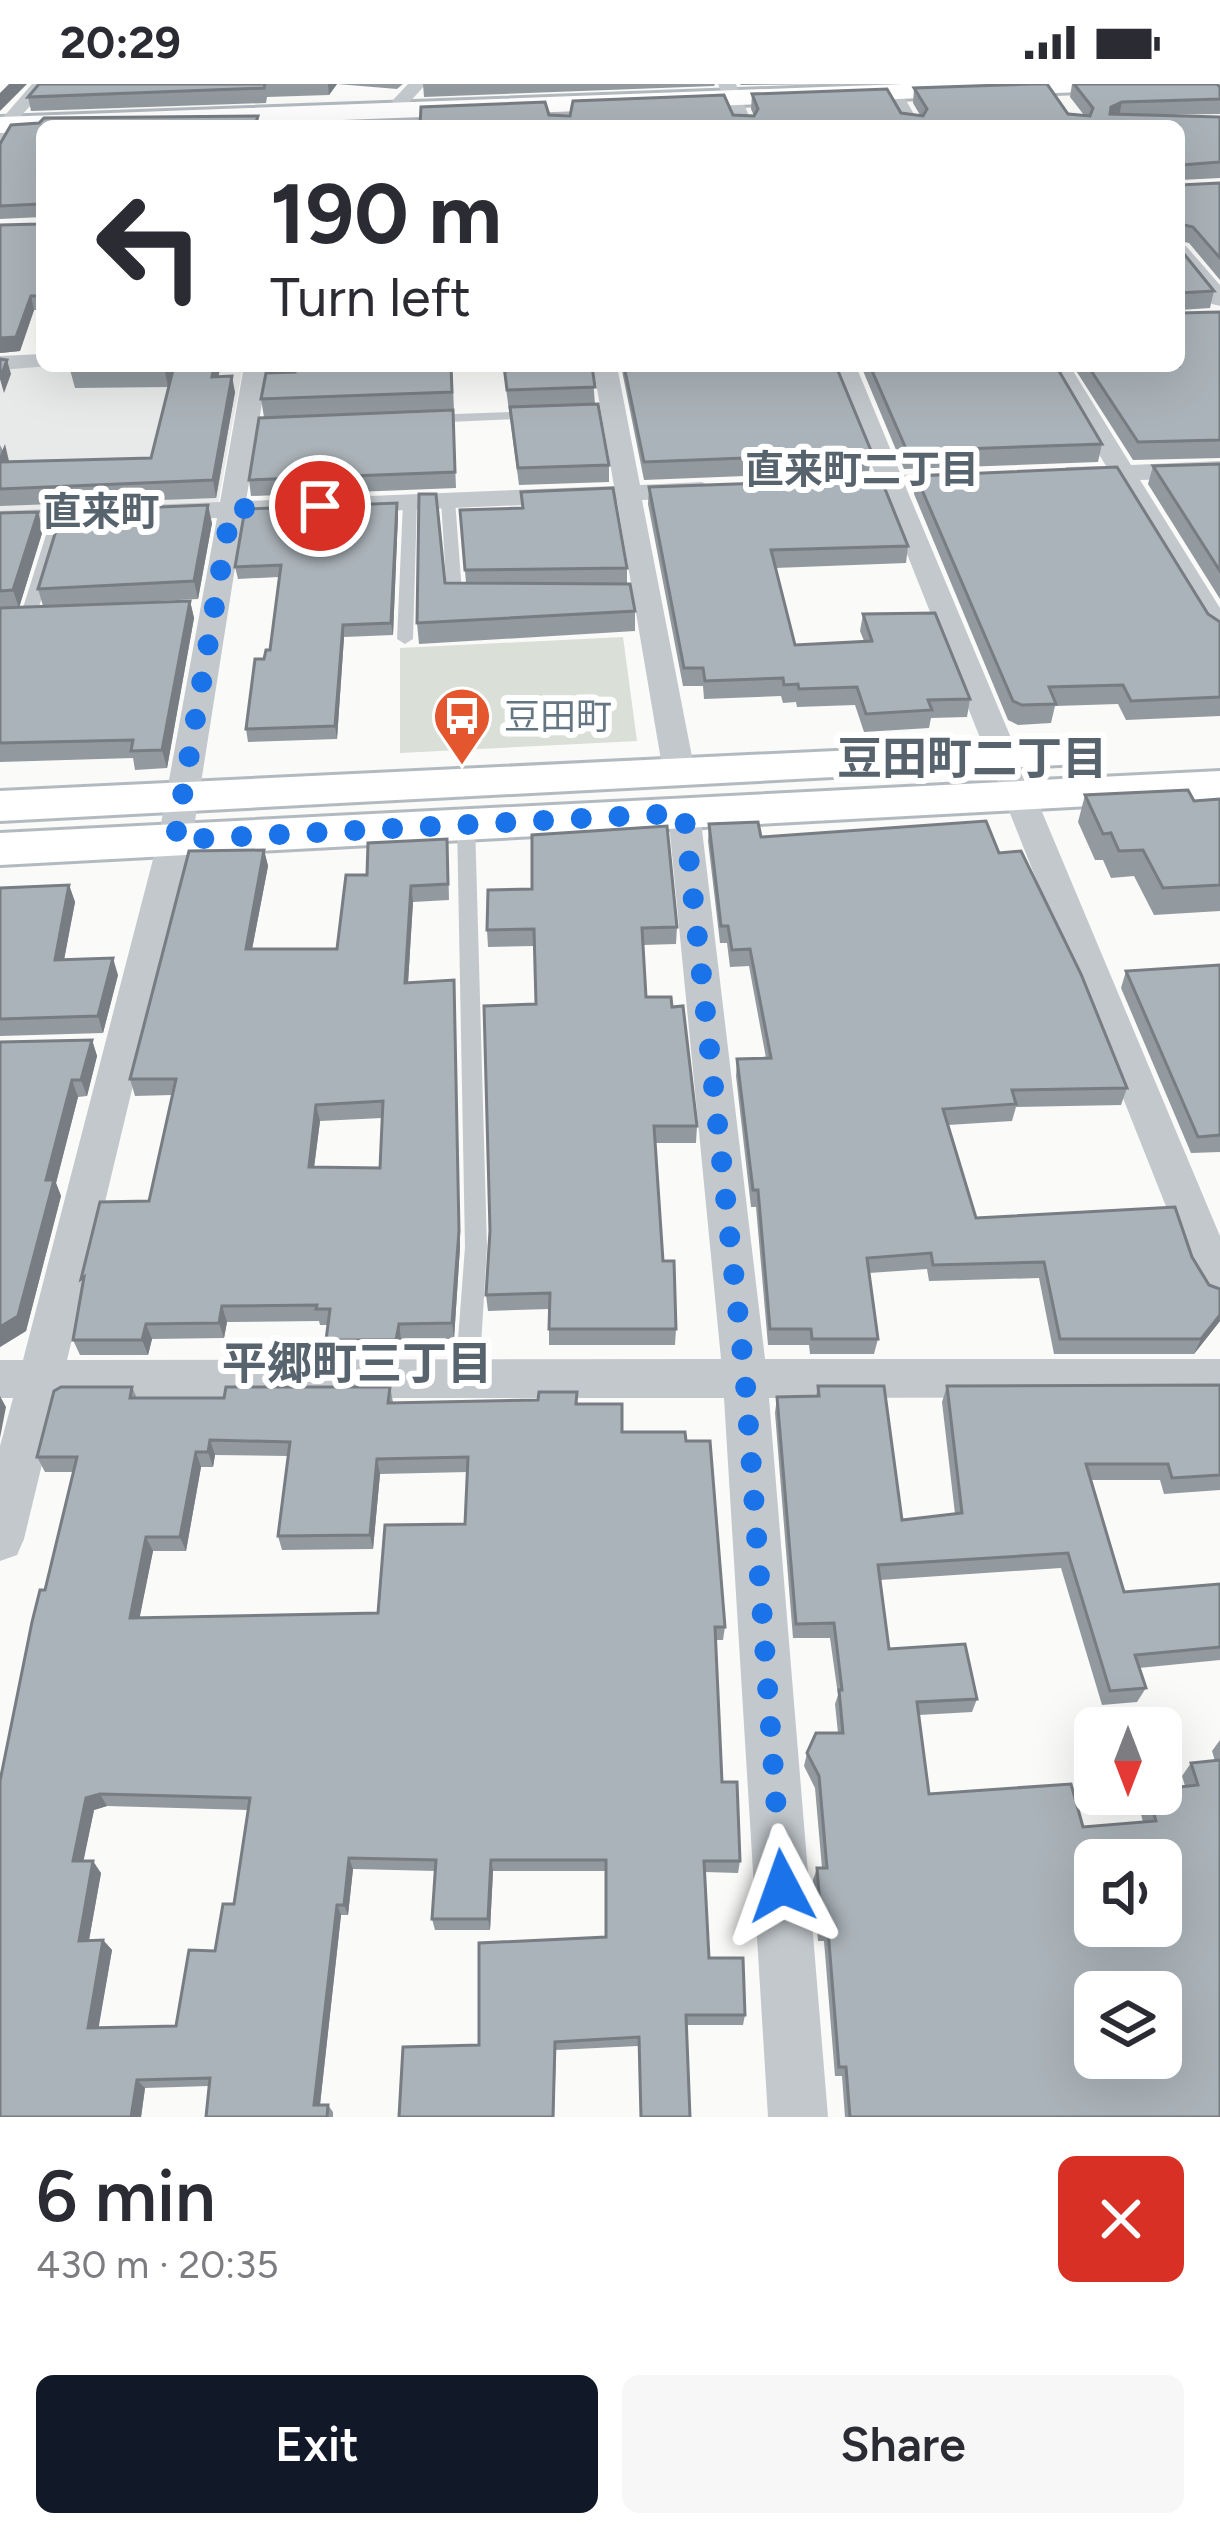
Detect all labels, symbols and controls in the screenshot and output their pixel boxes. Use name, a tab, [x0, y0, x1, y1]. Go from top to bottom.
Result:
text: 20:29	[60, 15, 181, 69]
text: 190 m	[270, 163, 502, 264]
icon: left	[72, 168, 228, 324]
text: Turn left	[270, 265, 471, 330]
district label: 直来町二丁目	[745, 446, 979, 493]
pin	[269, 455, 371, 557]
icon: arrive	[287, 473, 353, 539]
district label: 直来町	[42, 488, 160, 535]
bus stop icon: 豆田町	[431, 685, 493, 767]
place label: 豆田町	[504, 695, 612, 738]
district label: 豆田町二丁目	[837, 731, 1107, 785]
district label: 平郷町三丁目	[222, 1336, 492, 1390]
north arrow	[1074, 1707, 1182, 1815]
map controls	[1074, 1707, 1182, 2079]
position arrow	[719, 1823, 845, 1949]
button: sound	[1074, 1839, 1182, 1947]
button: layers	[1074, 1971, 1182, 2079]
text: 6 min	[36, 2153, 216, 2239]
button: close	[1058, 2156, 1184, 2282]
text: 430 m · 20:35	[36, 2241, 279, 2288]
button: Exit	[36, 2375, 598, 2513]
button: Share	[622, 2375, 1184, 2513]

